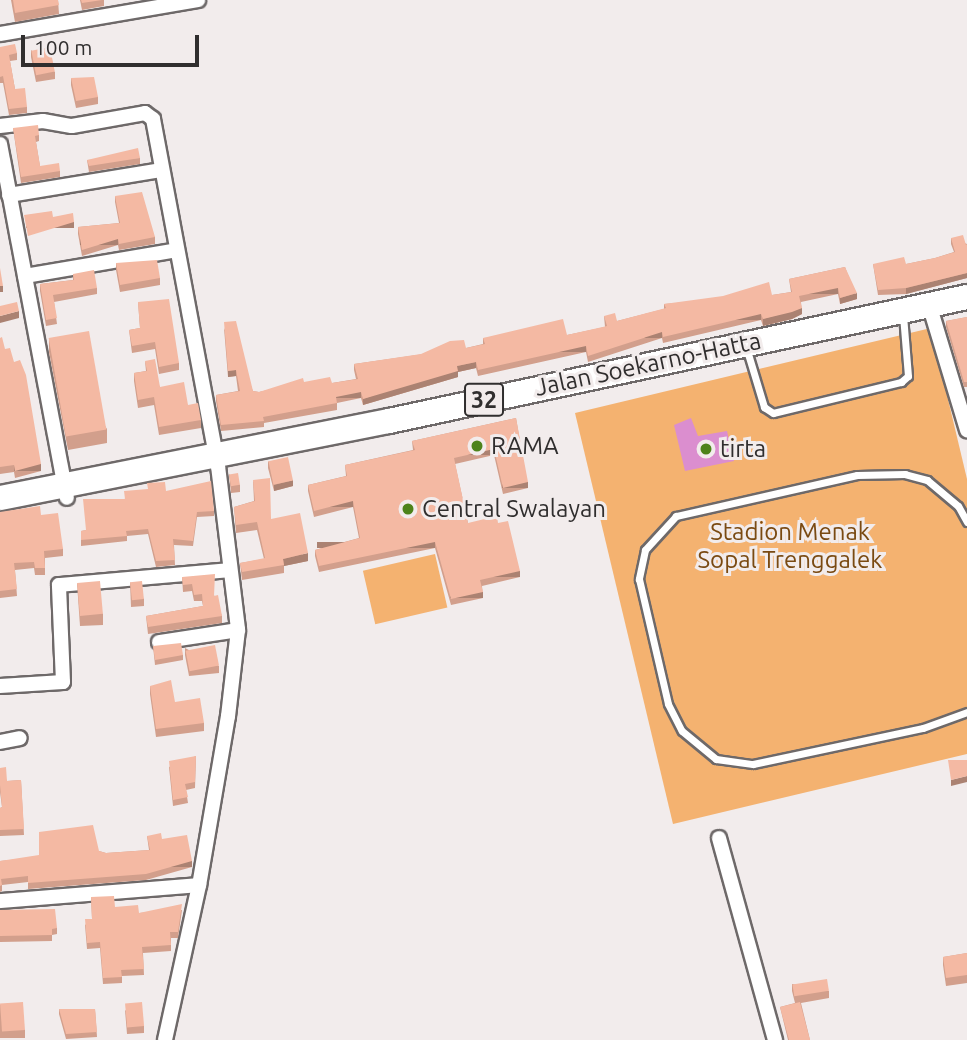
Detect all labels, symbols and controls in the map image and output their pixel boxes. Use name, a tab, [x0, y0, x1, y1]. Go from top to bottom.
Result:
scale bar	[24, 21, 203, 65]
text: 100 m	[34, 35, 92, 59]
street label: Jalan Soekarno-Hatta	[532, 326, 764, 402]
road number: 32	[463, 380, 505, 420]
place label: RAMA	[491, 432, 559, 460]
place label: tirta	[720, 435, 766, 463]
marker: RAMA	[469, 438, 485, 454]
marker: tirta	[698, 441, 714, 457]
place label: Central Swalayan	[422, 495, 606, 523]
marker: Central Swalayan	[400, 501, 416, 517]
park label: Stadion Menak Sopal Trenggalek	[698, 518, 882, 574]

